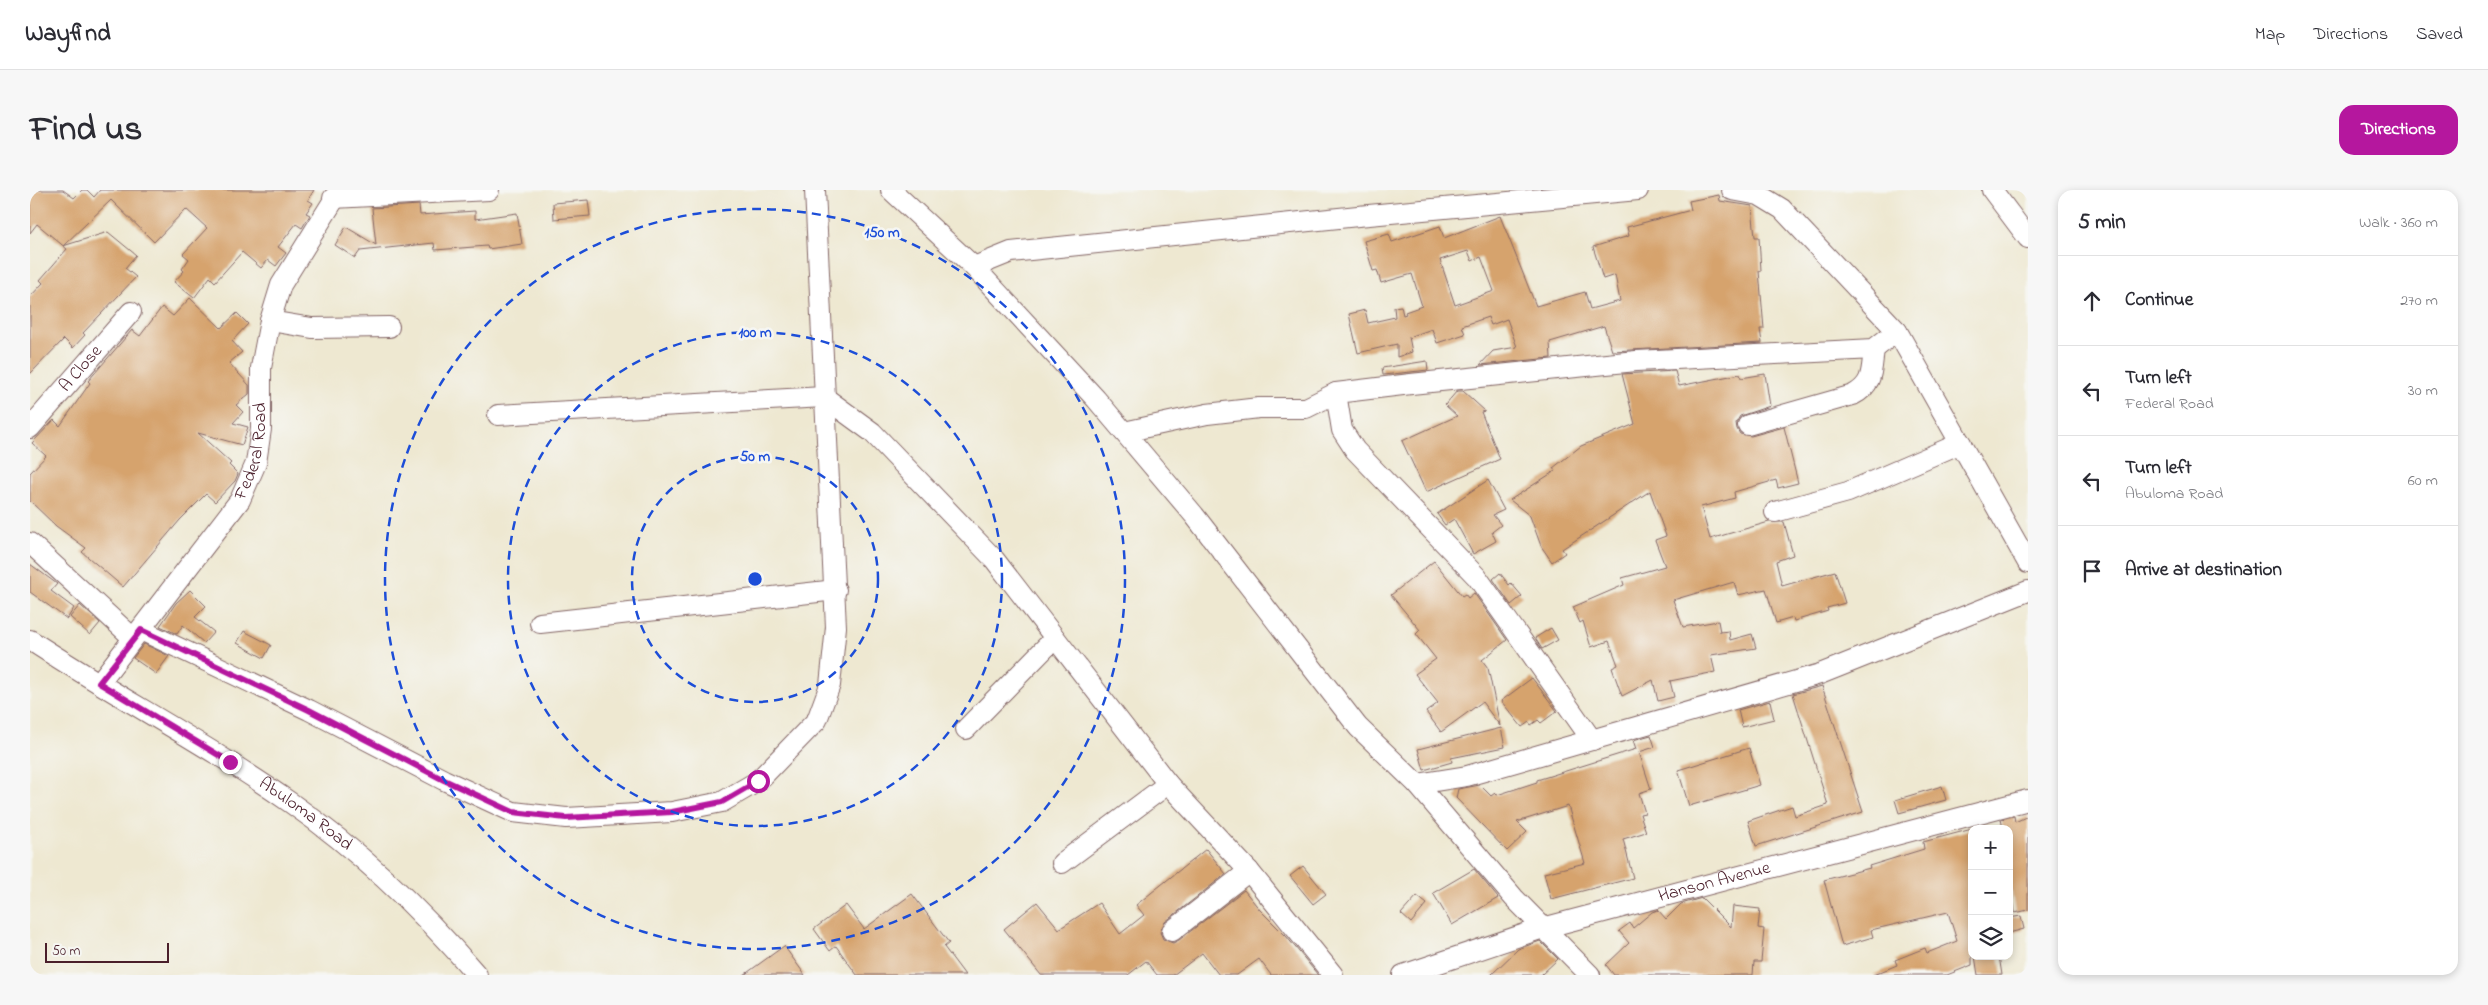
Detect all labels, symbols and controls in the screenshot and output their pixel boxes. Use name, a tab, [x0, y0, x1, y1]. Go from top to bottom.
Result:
text: Wayfind	[25, 17, 111, 52]
text: Map	[2255, 22, 2285, 48]
text: Directions	[2313, 22, 2388, 48]
text: Saved	[2416, 22, 2463, 48]
text: Find us	[30, 105, 142, 156]
button: Directions	[2339, 105, 2458, 155]
text: 5 min	[2078, 208, 2126, 238]
text: Walk · 360 m	[2359, 211, 2438, 235]
text: 150 m	[864, 222, 900, 244]
icon: ahead	[2078, 287, 2106, 315]
text: Continue	[2125, 287, 2193, 314]
text: 270 m	[2400, 289, 2438, 313]
text: 100 m	[738, 322, 772, 344]
street label: A Close	[53, 339, 110, 399]
text: Turn left	[2125, 365, 2192, 392]
icon: left	[2078, 377, 2106, 405]
text: 30 m	[2408, 379, 2438, 403]
text: Federal Road	[2125, 392, 2214, 416]
street label: Federal Road	[228, 403, 274, 505]
text: 50 m	[740, 446, 771, 468]
text: Turn left	[2125, 455, 2192, 482]
icon: left	[2078, 467, 2106, 495]
text: 60 m	[2408, 469, 2438, 493]
text: Abuloma Road	[2125, 482, 2223, 506]
icon: arrive	[2078, 557, 2106, 585]
text: Arrive at destination	[2125, 557, 2282, 584]
centre of rings	[746, 570, 764, 588]
route end	[219, 751, 242, 774]
route start	[747, 770, 770, 793]
street label: Abuloma Road	[253, 771, 358, 858]
map controls	[1968, 825, 2013, 960]
button: +	[1968, 825, 2013, 870]
street label: Hanson Avenue	[1656, 855, 1774, 910]
button: −	[1968, 870, 2013, 915]
button: layers	[1968, 915, 2013, 960]
scale bar	[45, 940, 169, 963]
text: 50 m	[52, 941, 80, 962]

